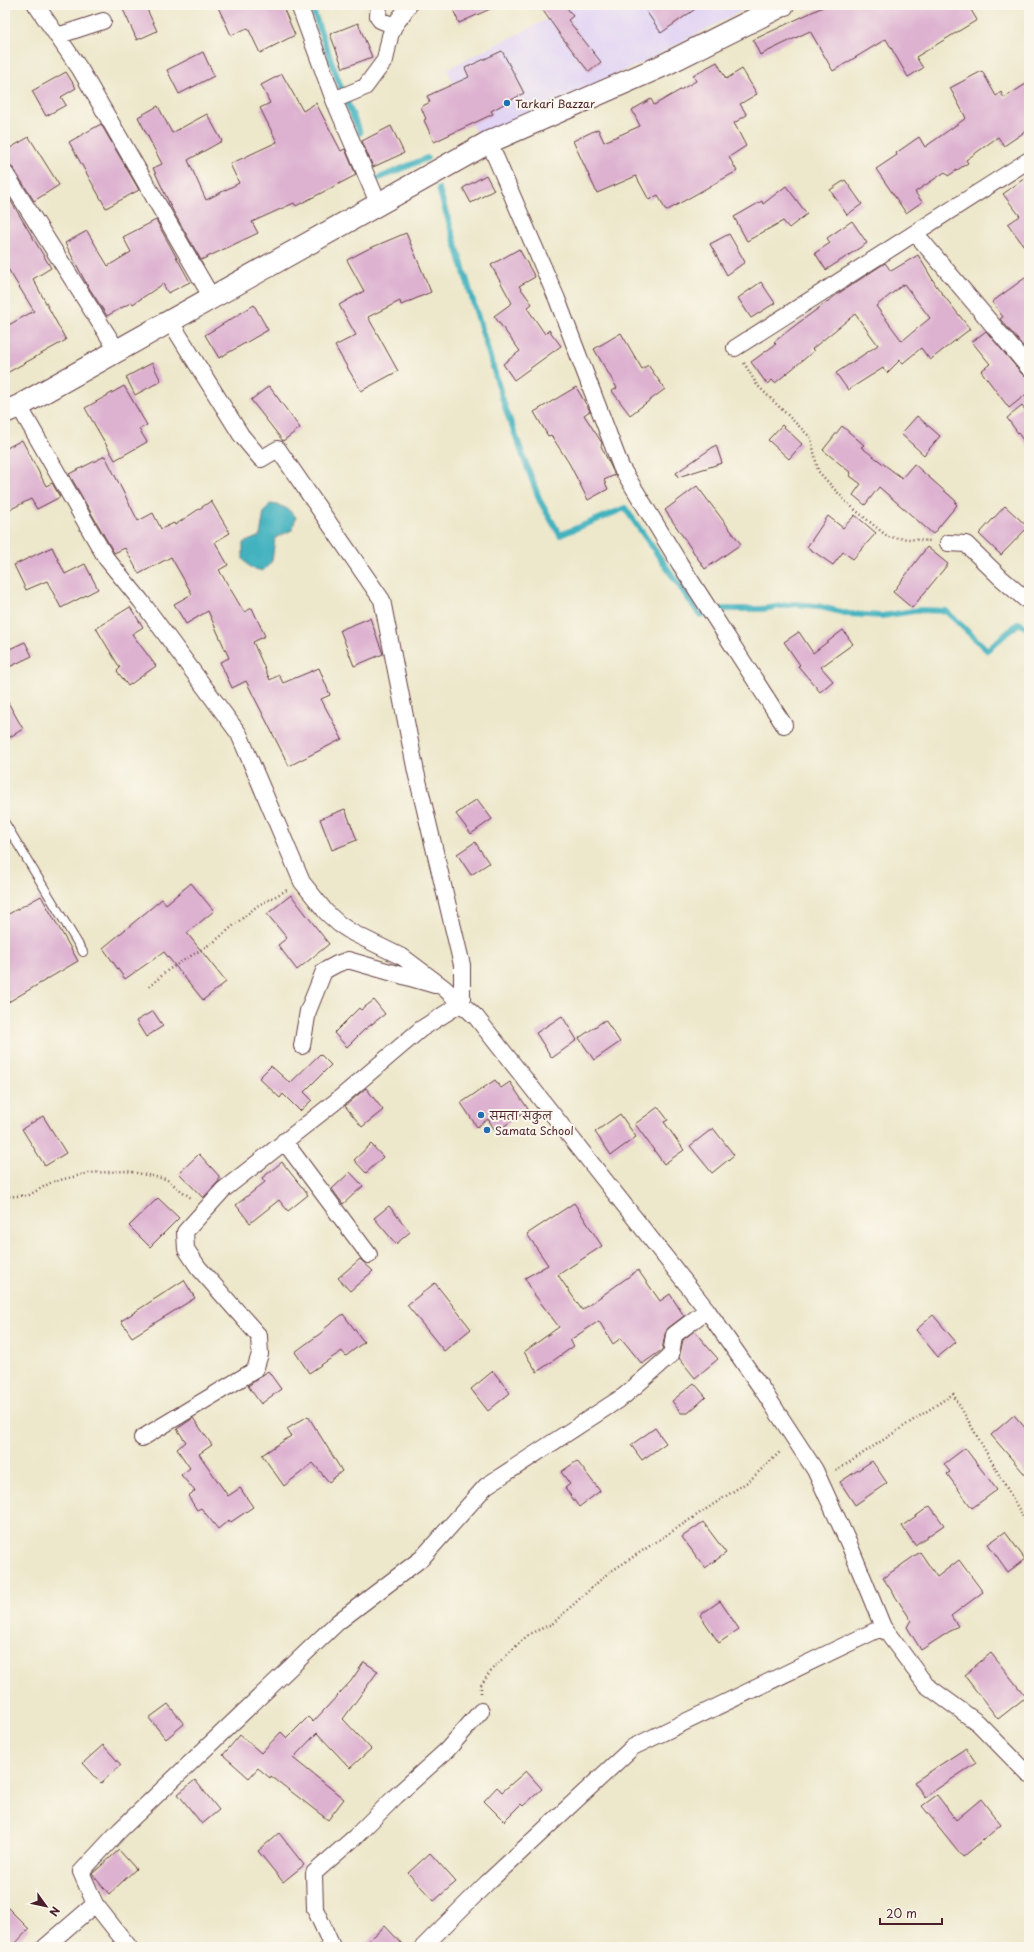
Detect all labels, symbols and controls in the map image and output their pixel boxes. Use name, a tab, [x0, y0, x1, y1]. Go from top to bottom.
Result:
place label: Tarkari Bazzar	[515, 95, 595, 112]
marker: Tarkari Bazzar	[502, 98, 512, 108]
place label: समता सकुल	[489, 1107, 553, 1124]
marker: समता सकुल	[476, 1110, 486, 1120]
place label: Samata School	[495, 1122, 574, 1139]
marker: Samata School	[482, 1125, 492, 1135]
north arrow	[26, 1886, 66, 1926]
scale bar	[880, 1900, 942, 1926]
text: N	[45, 1903, 64, 1920]
text: 20 m	[886, 1904, 917, 1922]

